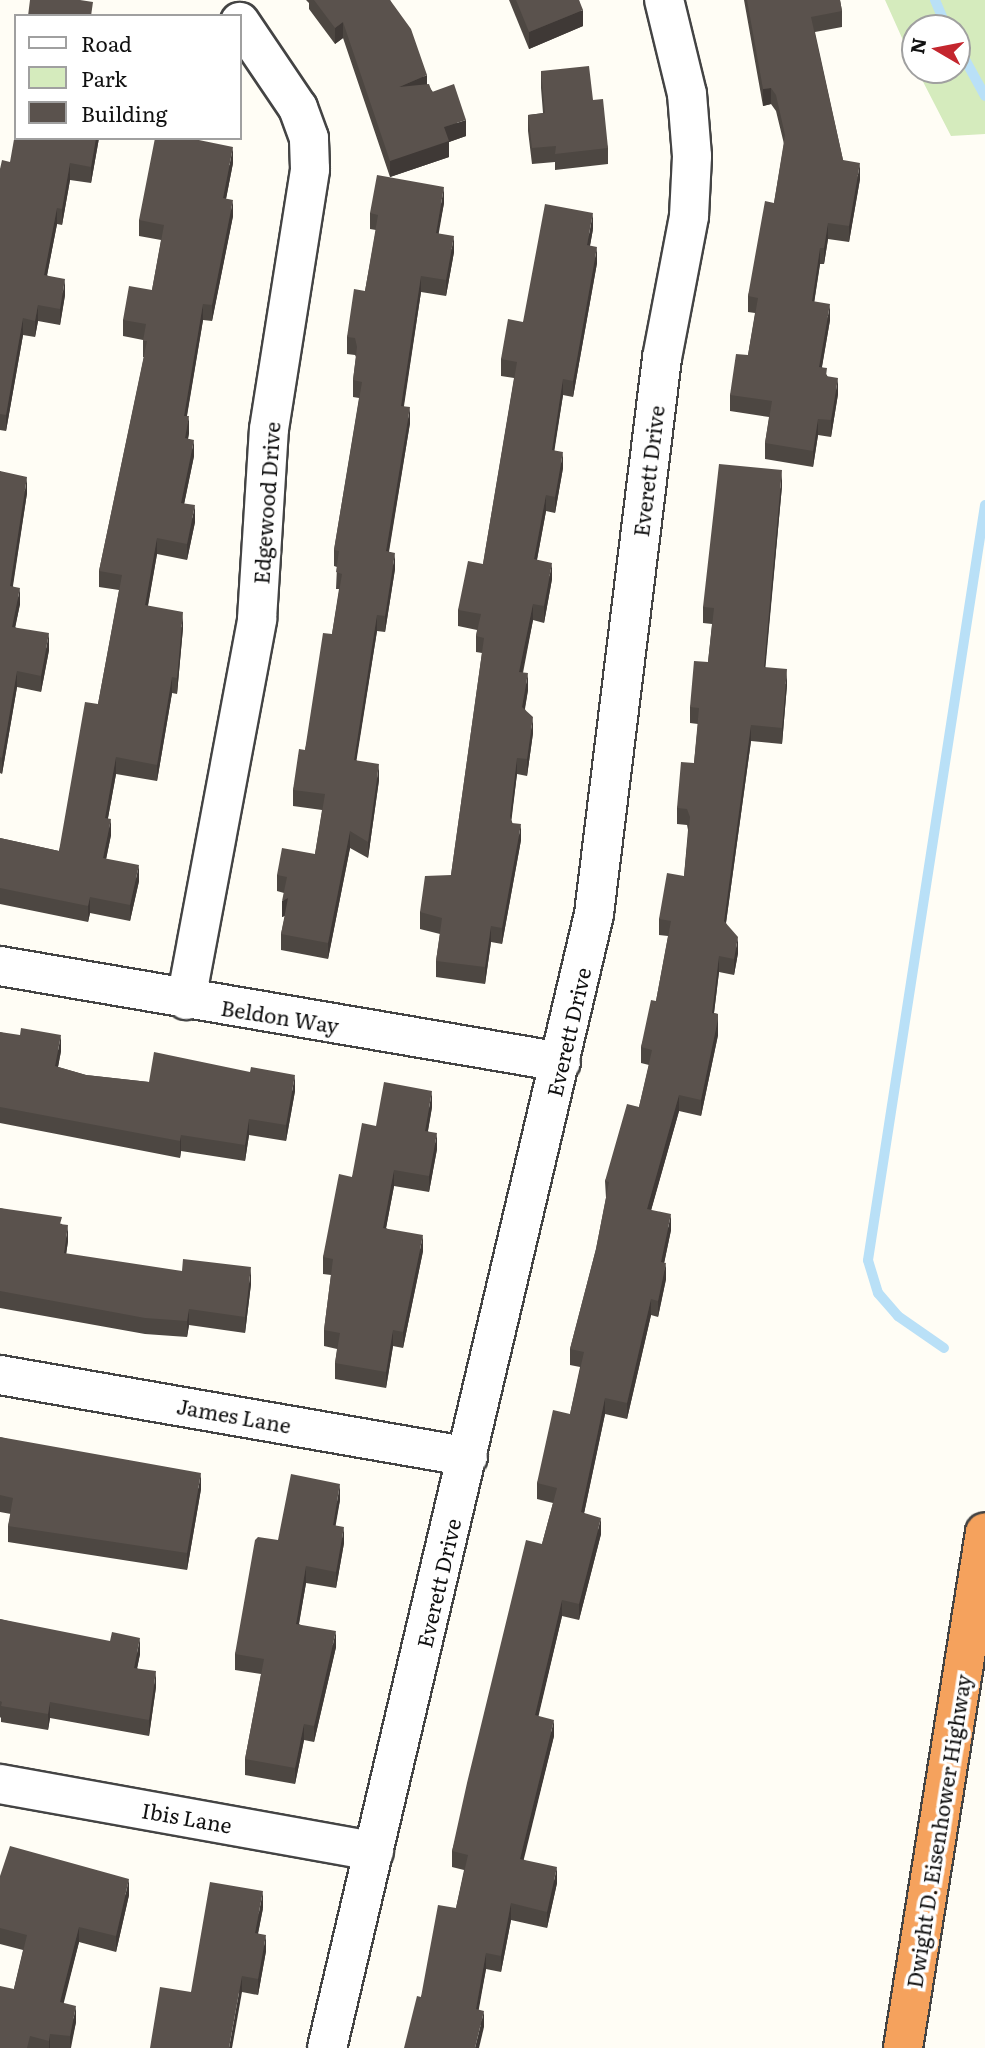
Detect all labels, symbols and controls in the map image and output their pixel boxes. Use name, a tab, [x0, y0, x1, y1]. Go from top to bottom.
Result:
legend	[14, 14, 242, 140]
north arrow	[901, 14, 971, 84]
text: Road	[81, 27, 132, 58]
text: N	[902, 35, 932, 56]
text: Park	[81, 62, 127, 93]
text: Building	[81, 97, 167, 128]
street label: Everett Drive	[627, 404, 669, 538]
street label: Edgewood Drive	[248, 421, 284, 585]
street label: Everett Drive	[541, 965, 595, 1099]
street label: Beldon Way	[219, 994, 341, 1038]
street label: James Lane	[175, 1393, 293, 1437]
street label: Everett Drive	[411, 1516, 465, 1650]
street label: Dwight D. Eisenhower Highway	[901, 1672, 975, 1990]
street label: Ibis Lane	[140, 1797, 234, 1837]

